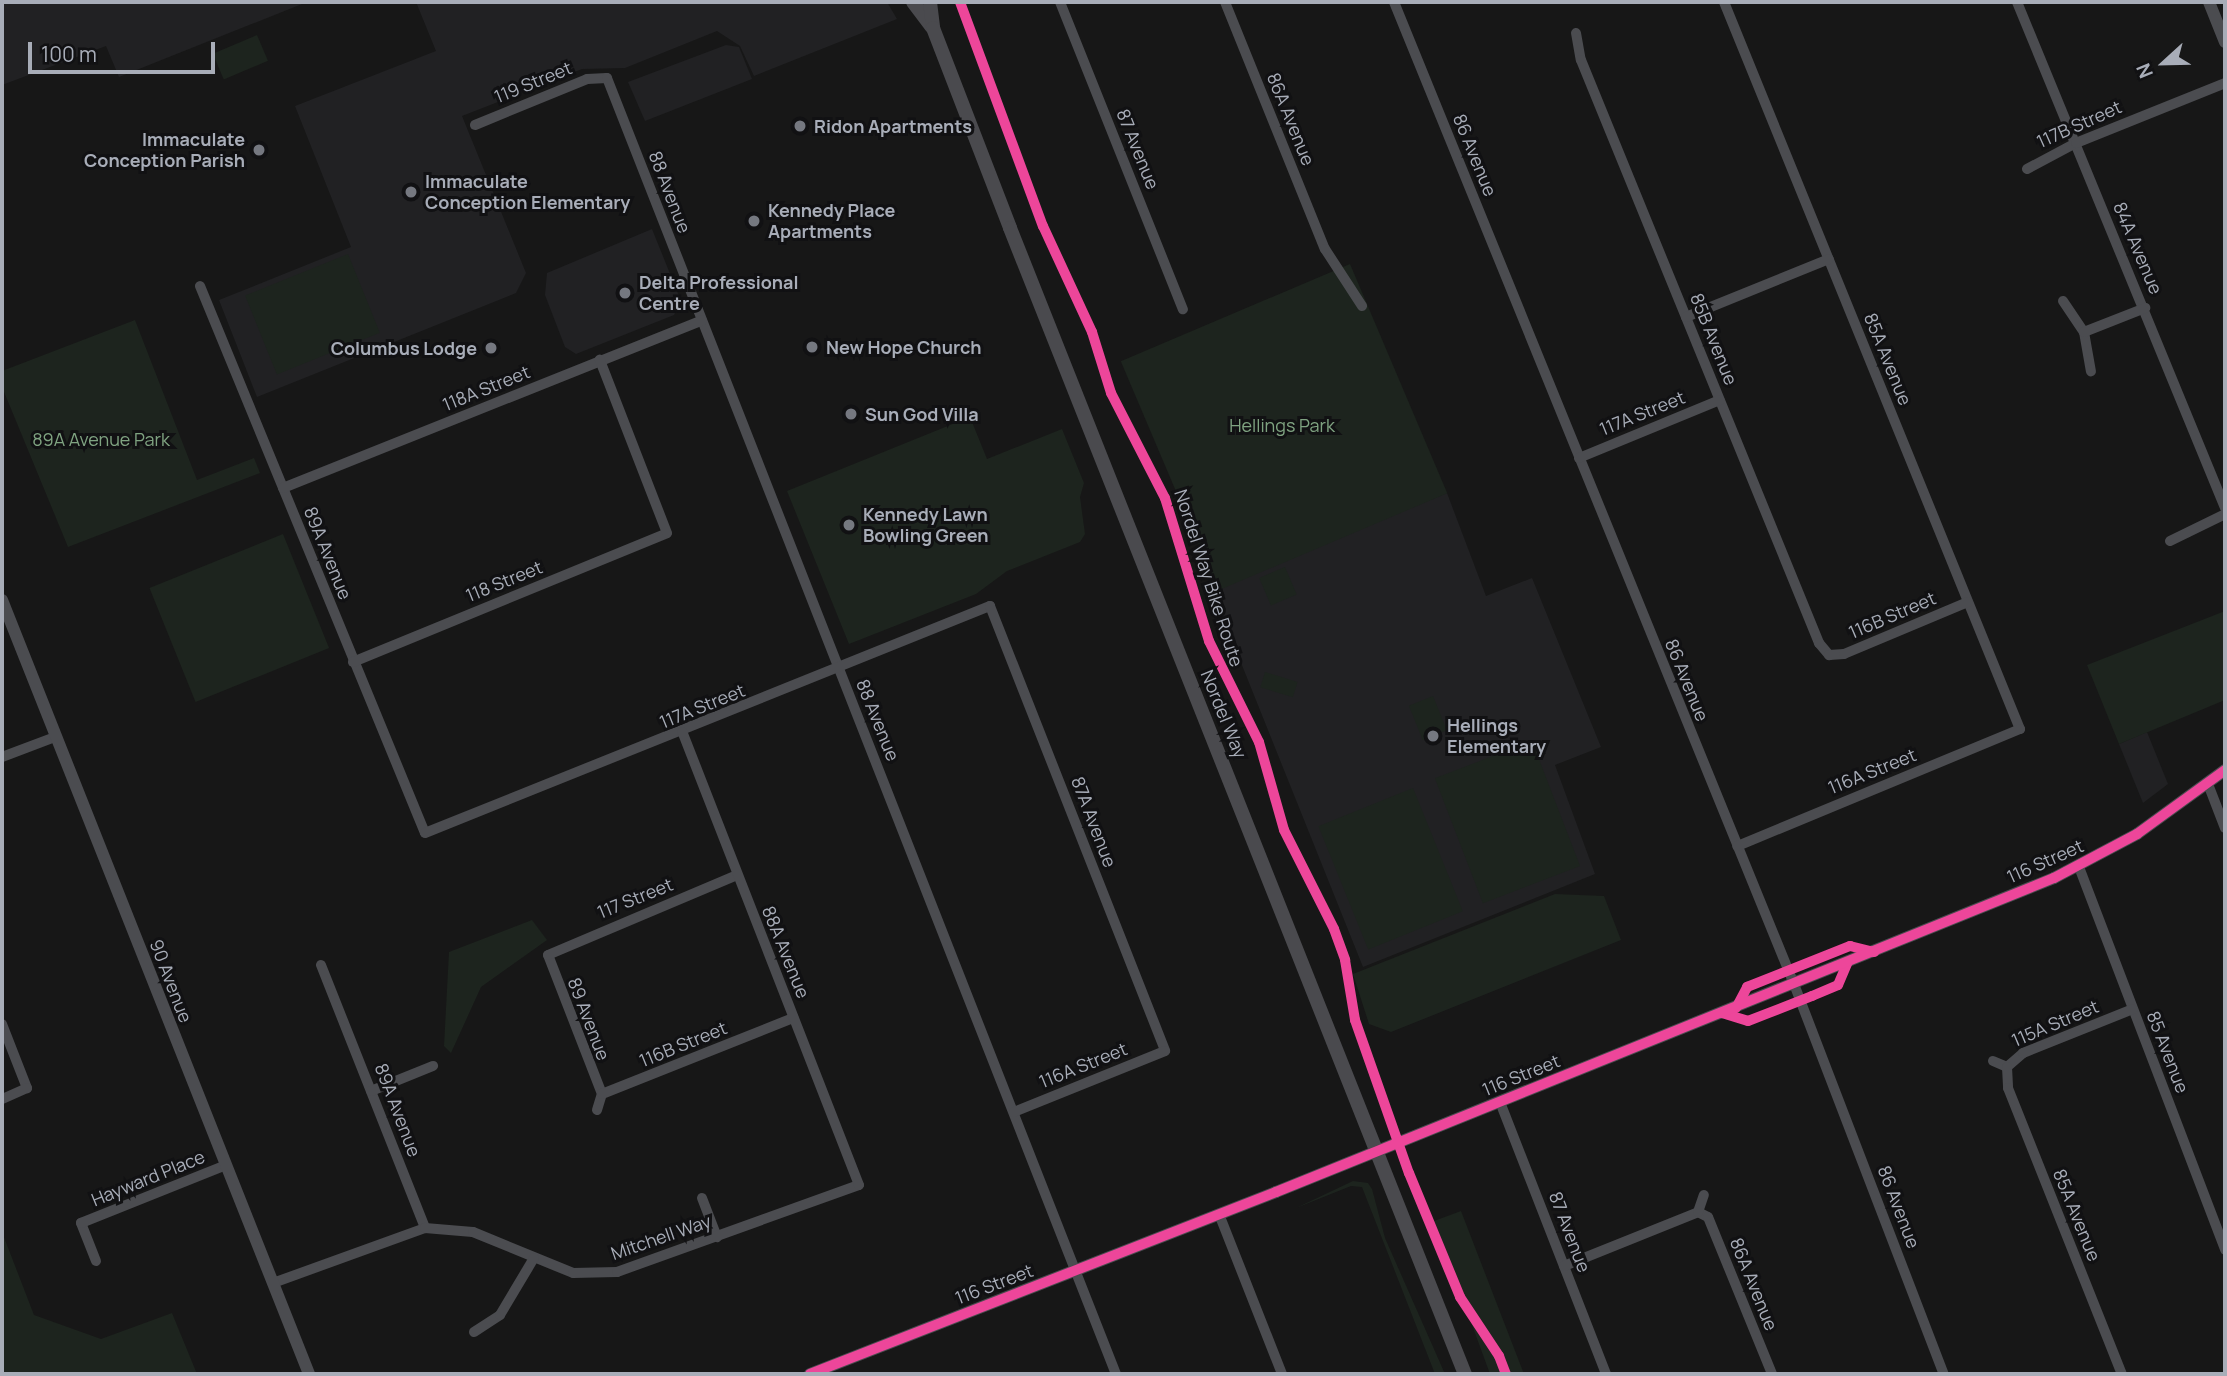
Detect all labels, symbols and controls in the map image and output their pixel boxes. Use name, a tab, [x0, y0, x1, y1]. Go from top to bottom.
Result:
scale bar	[32, 28, 219, 72]
north arrow	[2129, 28, 2199, 98]
text: 100 m	[41, 40, 97, 68]
street label: 119 Street	[491, 57, 575, 107]
text: N	[2130, 60, 2159, 82]
street label: 86A Avenue	[1263, 69, 1319, 169]
street label: 117B Street	[2033, 96, 2125, 152]
street label: 87 Avenue	[1112, 106, 1164, 192]
street label: 86 Avenue	[1449, 111, 1501, 199]
place label: Ridon Apartments	[814, 115, 972, 137]
marker: Ridon Apartments	[792, 118, 808, 134]
place label: Immaculate Conception Parish	[84, 129, 245, 172]
marker: Immaculate Conception Parish	[251, 142, 267, 158]
street label: 88 Avenue	[644, 148, 696, 236]
place label: Immaculate Conception Elementary	[425, 171, 630, 214]
marker: Immaculate Conception Elementary	[403, 184, 419, 200]
street label: 84A Avenue	[2109, 199, 2167, 297]
place label: Kennedy Place Apartments	[768, 200, 895, 242]
marker: Kennedy Place Apartments	[746, 213, 762, 229]
place label: Delta Professional Centre	[639, 272, 798, 314]
marker: Delta Professional Centre	[617, 285, 633, 301]
street label: 85B Avenue	[1686, 290, 1742, 388]
street label: 85A Avenue	[1860, 310, 1916, 408]
place label: New Hope Church	[826, 336, 982, 358]
place label: Columbus Lodge	[331, 337, 477, 359]
marker: New Hope Church	[804, 339, 820, 355]
marker: Columbus Lodge	[483, 340, 499, 356]
street label: 118A Street	[439, 361, 533, 415]
street label: 117A Street	[1596, 386, 1688, 440]
place label: Sun God Villa	[865, 403, 979, 425]
marker: Sun God Villa	[843, 406, 859, 422]
park label: Hellings Park	[1229, 414, 1335, 436]
park label: 89A Avenue Park	[32, 428, 170, 450]
street label: Nordel Way Bike Route	[1170, 487, 1248, 669]
street label: 89A Avenue	[300, 503, 356, 603]
place label: Kennedy Lawn Bowling Green	[863, 504, 988, 546]
marker: Kennedy Lawn Bowling Green	[841, 517, 857, 533]
street label: 118 Street	[462, 556, 546, 606]
street label: 116B Street	[1845, 587, 1939, 643]
street label: 86 Avenue	[1661, 636, 1713, 724]
street label: Nordel Way	[1197, 667, 1251, 761]
street label: 88 Avenue	[852, 676, 904, 764]
street label: 117A Street	[656, 679, 748, 733]
place label: Hellings Elementary	[1447, 715, 1546, 758]
marker: Hellings Elementary	[1425, 728, 1441, 744]
street label: 116A Street	[1825, 744, 1919, 798]
street label: 87A Avenue	[1067, 774, 1121, 870]
street label: 116 Street	[2003, 835, 2087, 887]
street label: 117 Street	[594, 873, 676, 923]
street label: 88A Avenue	[758, 903, 814, 1001]
street label: 90 Avenue	[145, 936, 197, 1026]
street label: 89 Avenue	[563, 975, 615, 1063]
street label: 115A Street	[2008, 995, 2102, 1051]
street label: 85 Avenue	[2142, 1008, 2194, 1096]
street label: 116B Street	[636, 1017, 730, 1071]
street label: 116A Street	[1036, 1038, 1130, 1092]
street label: 116 Street	[1479, 1050, 1563, 1100]
street label: 89A Avenue	[370, 1060, 426, 1160]
street label: Hayward Place	[88, 1145, 208, 1211]
street label: 86 Avenue	[1873, 1163, 1925, 1251]
street label: 85A Avenue	[2049, 1166, 2105, 1264]
street label: 87 Avenue	[1545, 1189, 1595, 1275]
street label: Mitchell Way	[608, 1210, 714, 1264]
street label: 86A Avenue	[1726, 1234, 1782, 1334]
street label: 116 Street	[952, 1259, 1036, 1309]

